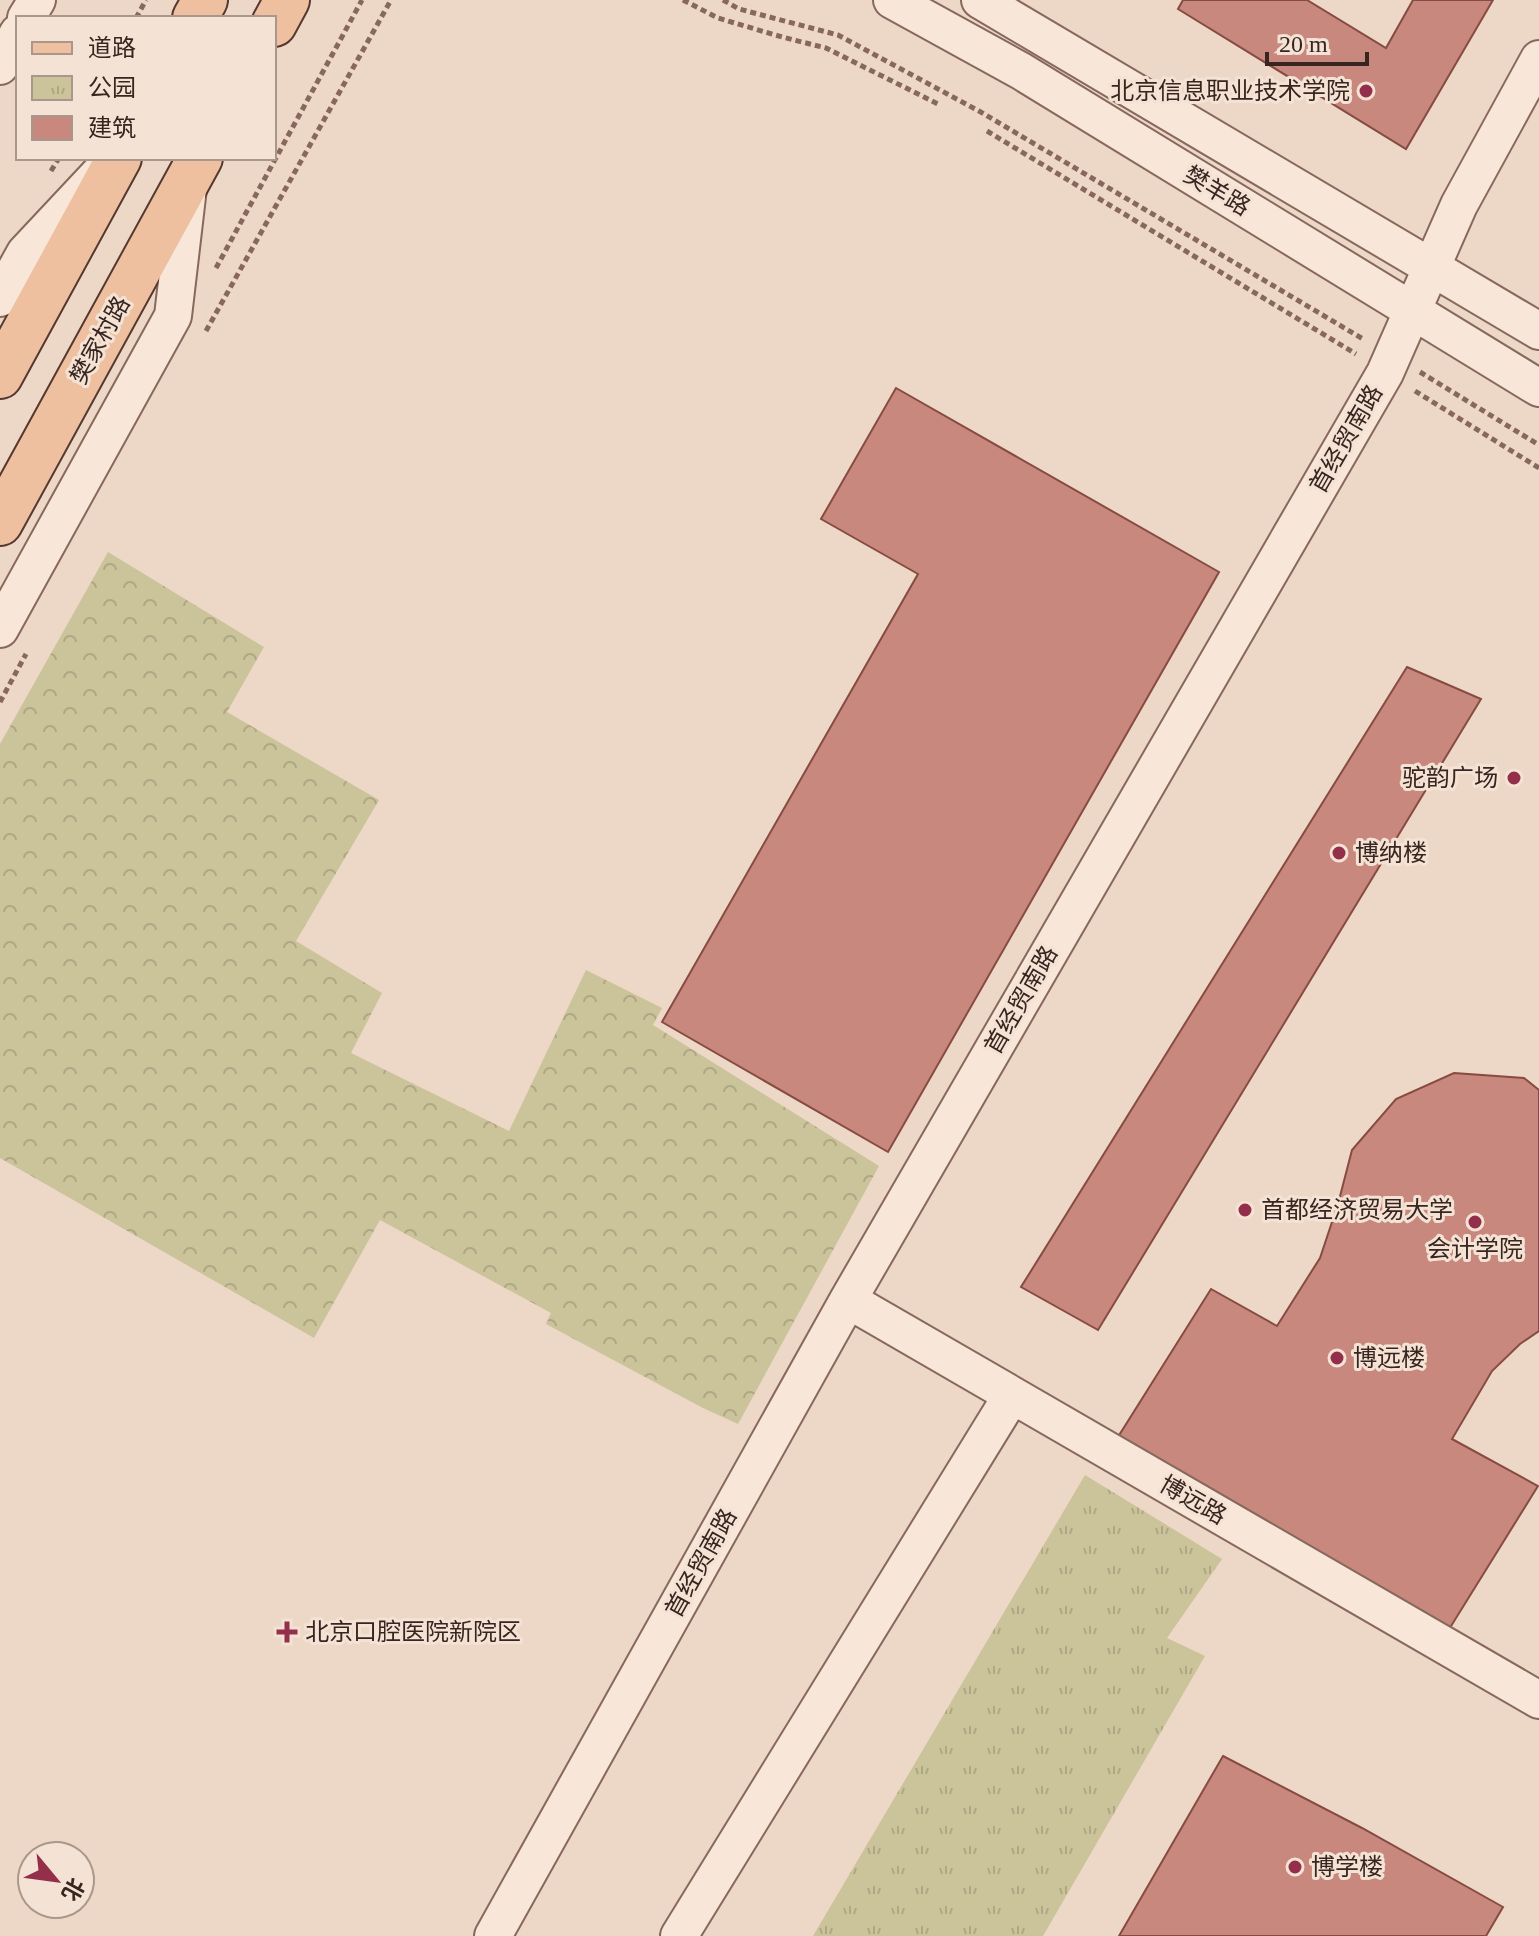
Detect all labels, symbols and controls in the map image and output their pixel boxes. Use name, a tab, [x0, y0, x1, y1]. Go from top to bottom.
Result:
legend	[16, 16, 276, 160]
scale bar	[1267, 16, 1367, 66]
text: 20 m	[1279, 31, 1328, 57]
text: 道路	[88, 35, 136, 61]
text: 公园	[88, 75, 136, 101]
place label: 北京信息职业技术学院	[1110, 78, 1350, 104]
marker: 北京信息职业技术学院	[1357, 82, 1375, 100]
text: 建筑	[88, 115, 136, 141]
street label: 樊羊路	[1179, 161, 1255, 221]
street label: 樊家村路	[65, 292, 135, 388]
street label: 首经贸南路	[1305, 381, 1387, 497]
place label: 驼韵广场	[1402, 765, 1498, 791]
marker: 驼韵广场	[1505, 769, 1523, 787]
place label: 博纳楼	[1355, 840, 1427, 866]
marker: 博纳楼	[1330, 844, 1348, 862]
street label: 首经贸南路	[980, 942, 1062, 1058]
place label: 首都经济贸易大学	[1261, 1197, 1453, 1223]
marker: 首都经济贸易大学	[1236, 1201, 1254, 1219]
marker: 会计学院	[1466, 1213, 1484, 1231]
place label: 会计学院	[1427, 1236, 1523, 1262]
place label: 博远楼	[1353, 1345, 1425, 1371]
marker: 博远楼	[1328, 1349, 1346, 1367]
street label: 博远路	[1155, 1471, 1231, 1529]
street label: 首经贸南路	[661, 1504, 741, 1622]
place label: 北京口腔医院新院区	[305, 1619, 521, 1645]
marker: 北京口腔医院新院区	[276, 1621, 298, 1643]
north arrow	[16, 1840, 96, 1920]
place label: 博学楼	[1311, 1854, 1383, 1880]
marker: 博学楼	[1286, 1858, 1304, 1876]
text: 北	[57, 1874, 89, 1905]

